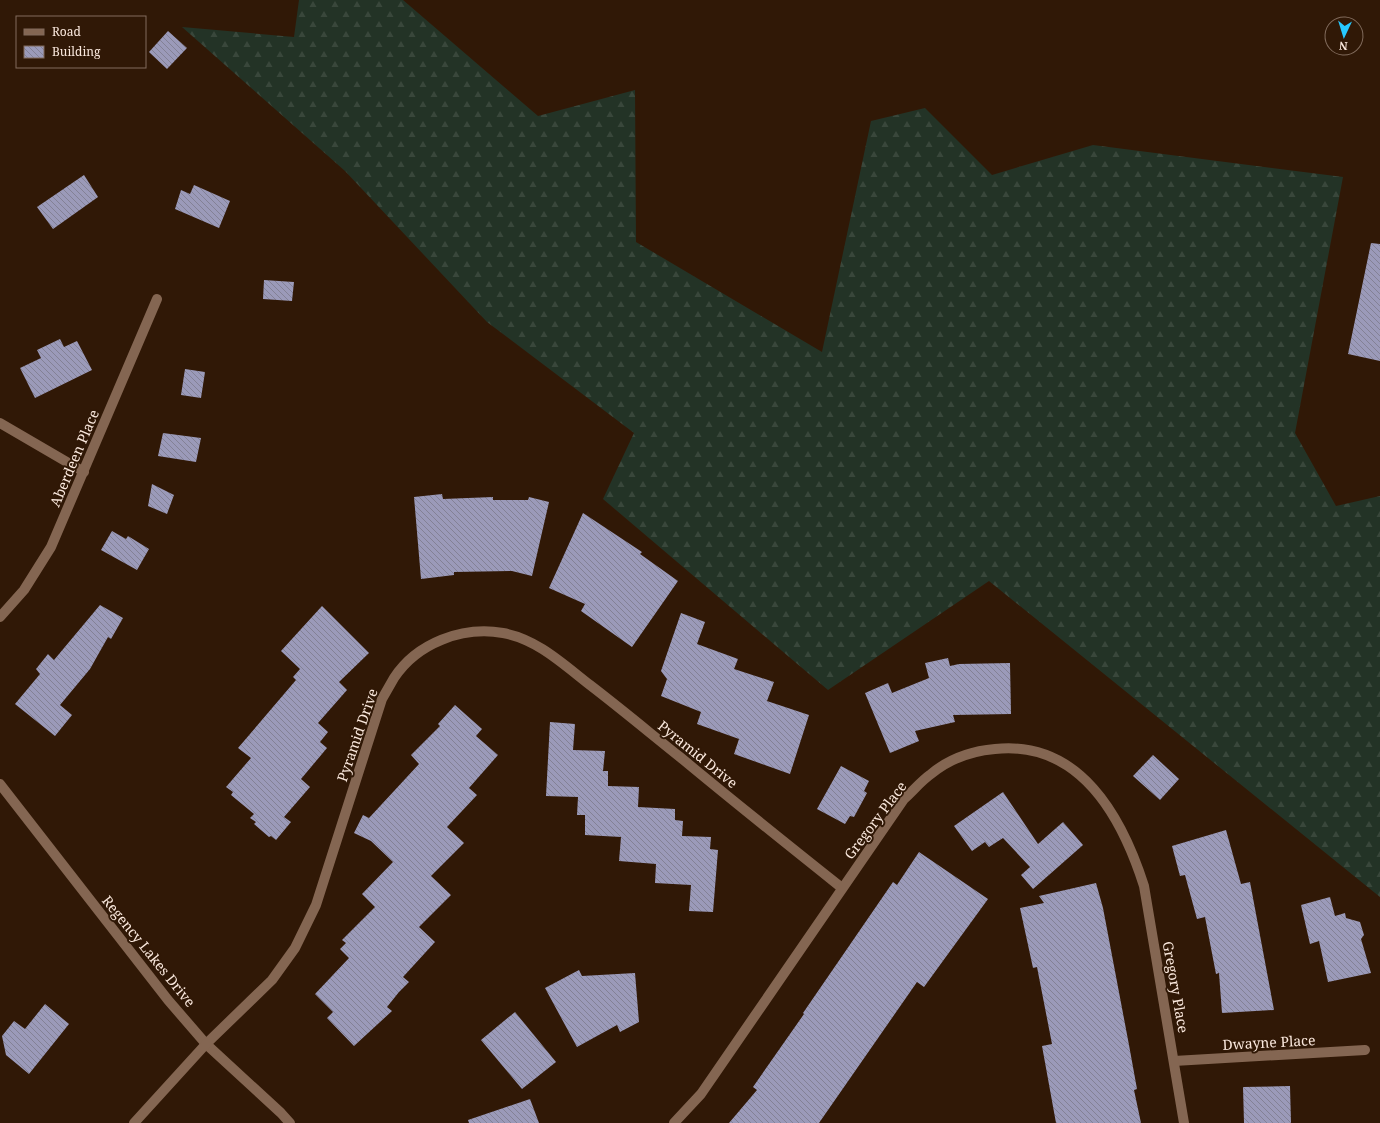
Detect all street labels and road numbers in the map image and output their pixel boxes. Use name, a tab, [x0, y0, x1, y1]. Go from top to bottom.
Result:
street label: Aberdeen Place	[45, 406, 103, 510]
street label: Pyramid Drive	[332, 686, 382, 784]
street label: Pyramid Drive	[654, 716, 742, 792]
street label: Gregory Place	[839, 777, 911, 863]
street label: Regency Lakes Drive	[98, 891, 200, 1011]
street label: Gregory Place	[1159, 940, 1193, 1034]
street label: Dwayne Place	[1222, 1030, 1316, 1054]

